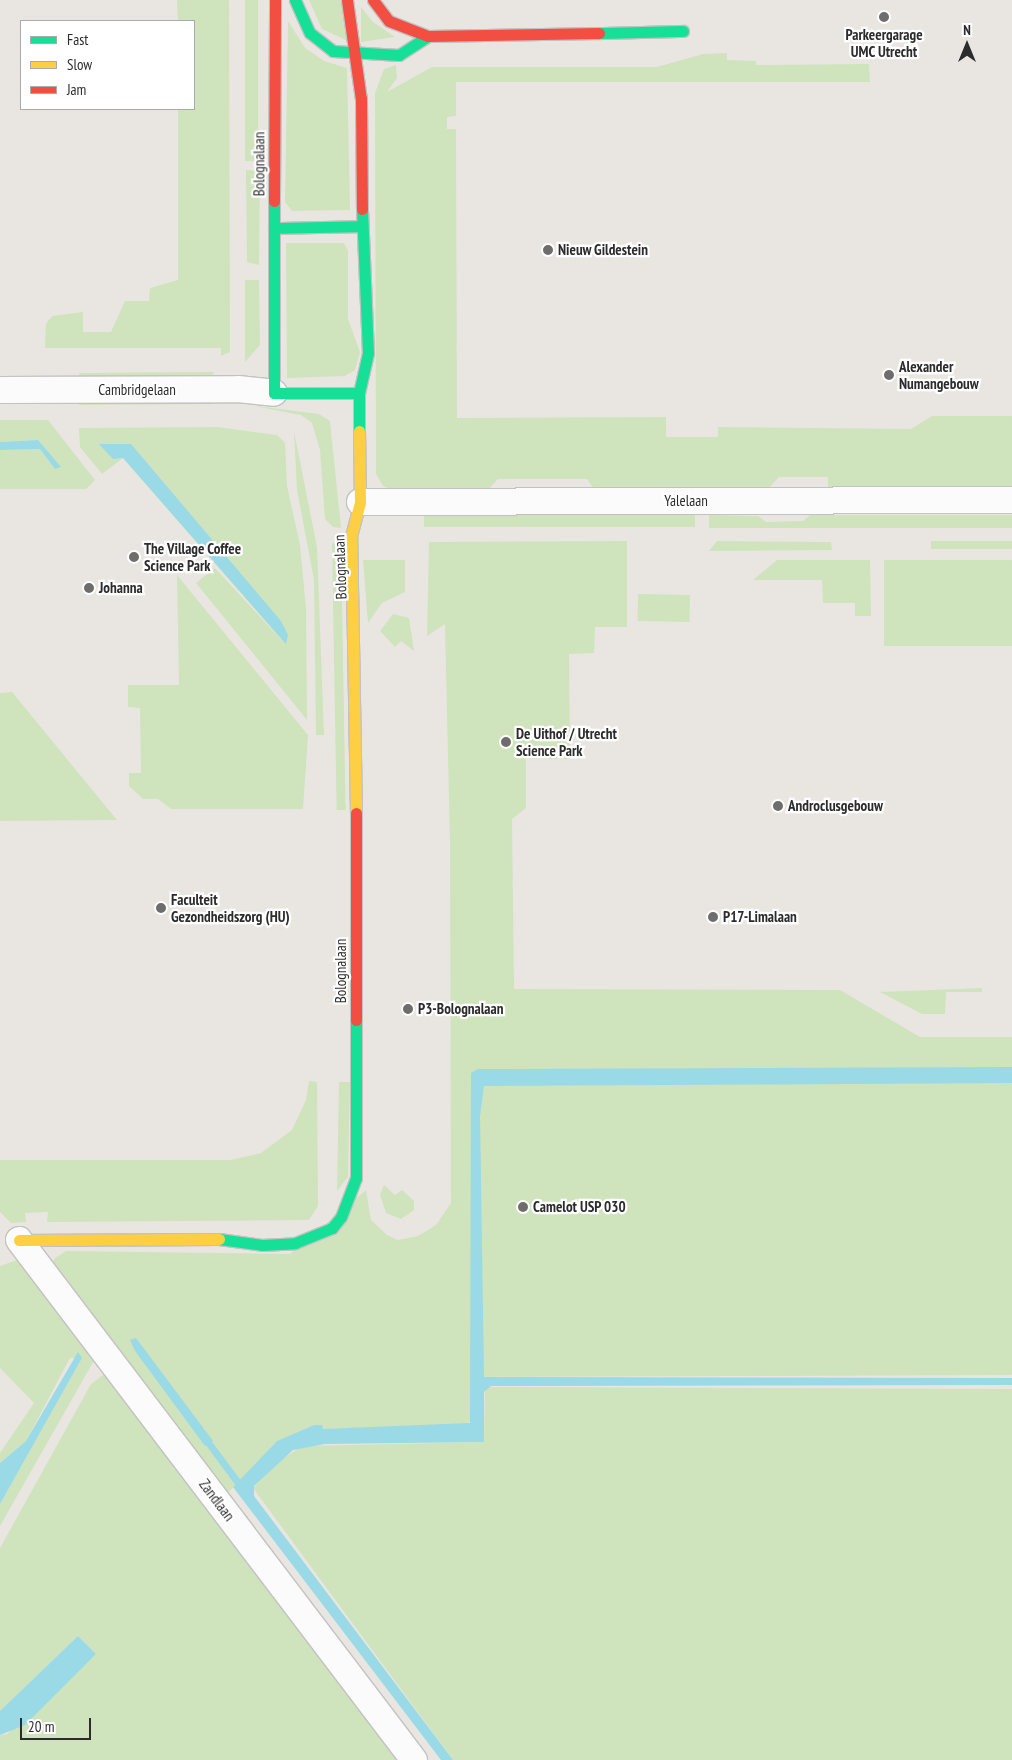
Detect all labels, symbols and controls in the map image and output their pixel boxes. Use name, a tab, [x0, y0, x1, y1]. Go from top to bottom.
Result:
marker: Parkeergarage UMC Utrecht	[878, 11, 890, 23]
legend	[20, 20, 195, 110]
north arrow	[942, 20, 992, 70]
text: N	[963, 21, 971, 39]
place label: Parkeergarage UMC Utrecht	[845, 25, 923, 60]
text: Fast	[67, 30, 88, 49]
text: Slow	[67, 55, 92, 74]
text: Jam	[67, 80, 86, 99]
street label: Bolognalaan	[250, 132, 268, 196]
place label: Nieuw Gildestein	[558, 241, 648, 259]
marker: Nieuw Gildestein	[542, 244, 554, 256]
place label: Alexander Numangebouw	[899, 357, 979, 392]
marker: Alexander Numangebouw	[883, 369, 895, 381]
street label: Cambridgelaan	[98, 381, 176, 399]
street label: Yalelaan	[664, 492, 708, 510]
street label: Bolognalaan	[330, 534, 350, 600]
place label: The Village Coffee Science Park	[144, 539, 242, 574]
marker: The Village Coffee Science Park	[128, 551, 140, 563]
place label: Johanna	[99, 579, 143, 597]
marker: Johanna	[83, 582, 95, 594]
place label: De Uithof / Utrecht Science Park	[516, 724, 617, 759]
marker: De Uithof / Utrecht Science Park	[500, 736, 512, 748]
place label: Androclusgebouw	[788, 797, 883, 815]
marker: Androclusgebouw	[772, 800, 784, 812]
place label: Faculteit Gezondheidszorg (HU)	[171, 890, 290, 925]
marker: Faculteit Gezondheidszorg (HU)	[155, 902, 167, 914]
place label: P17-Limalaan	[723, 908, 797, 926]
marker: P17-Limalaan	[707, 911, 719, 923]
street label: Bolognalaan	[332, 939, 350, 1003]
place label: P3-Bolognalaan	[418, 1000, 503, 1018]
marker: P3-Bolognalaan	[402, 1003, 414, 1015]
place label: Camelot USP 030	[533, 1198, 626, 1216]
marker: Camelot USP 030	[517, 1201, 529, 1213]
street label: Zandlaan	[196, 1476, 238, 1524]
scale bar	[22, 1708, 94, 1740]
text: 20 m	[28, 1717, 54, 1736]

